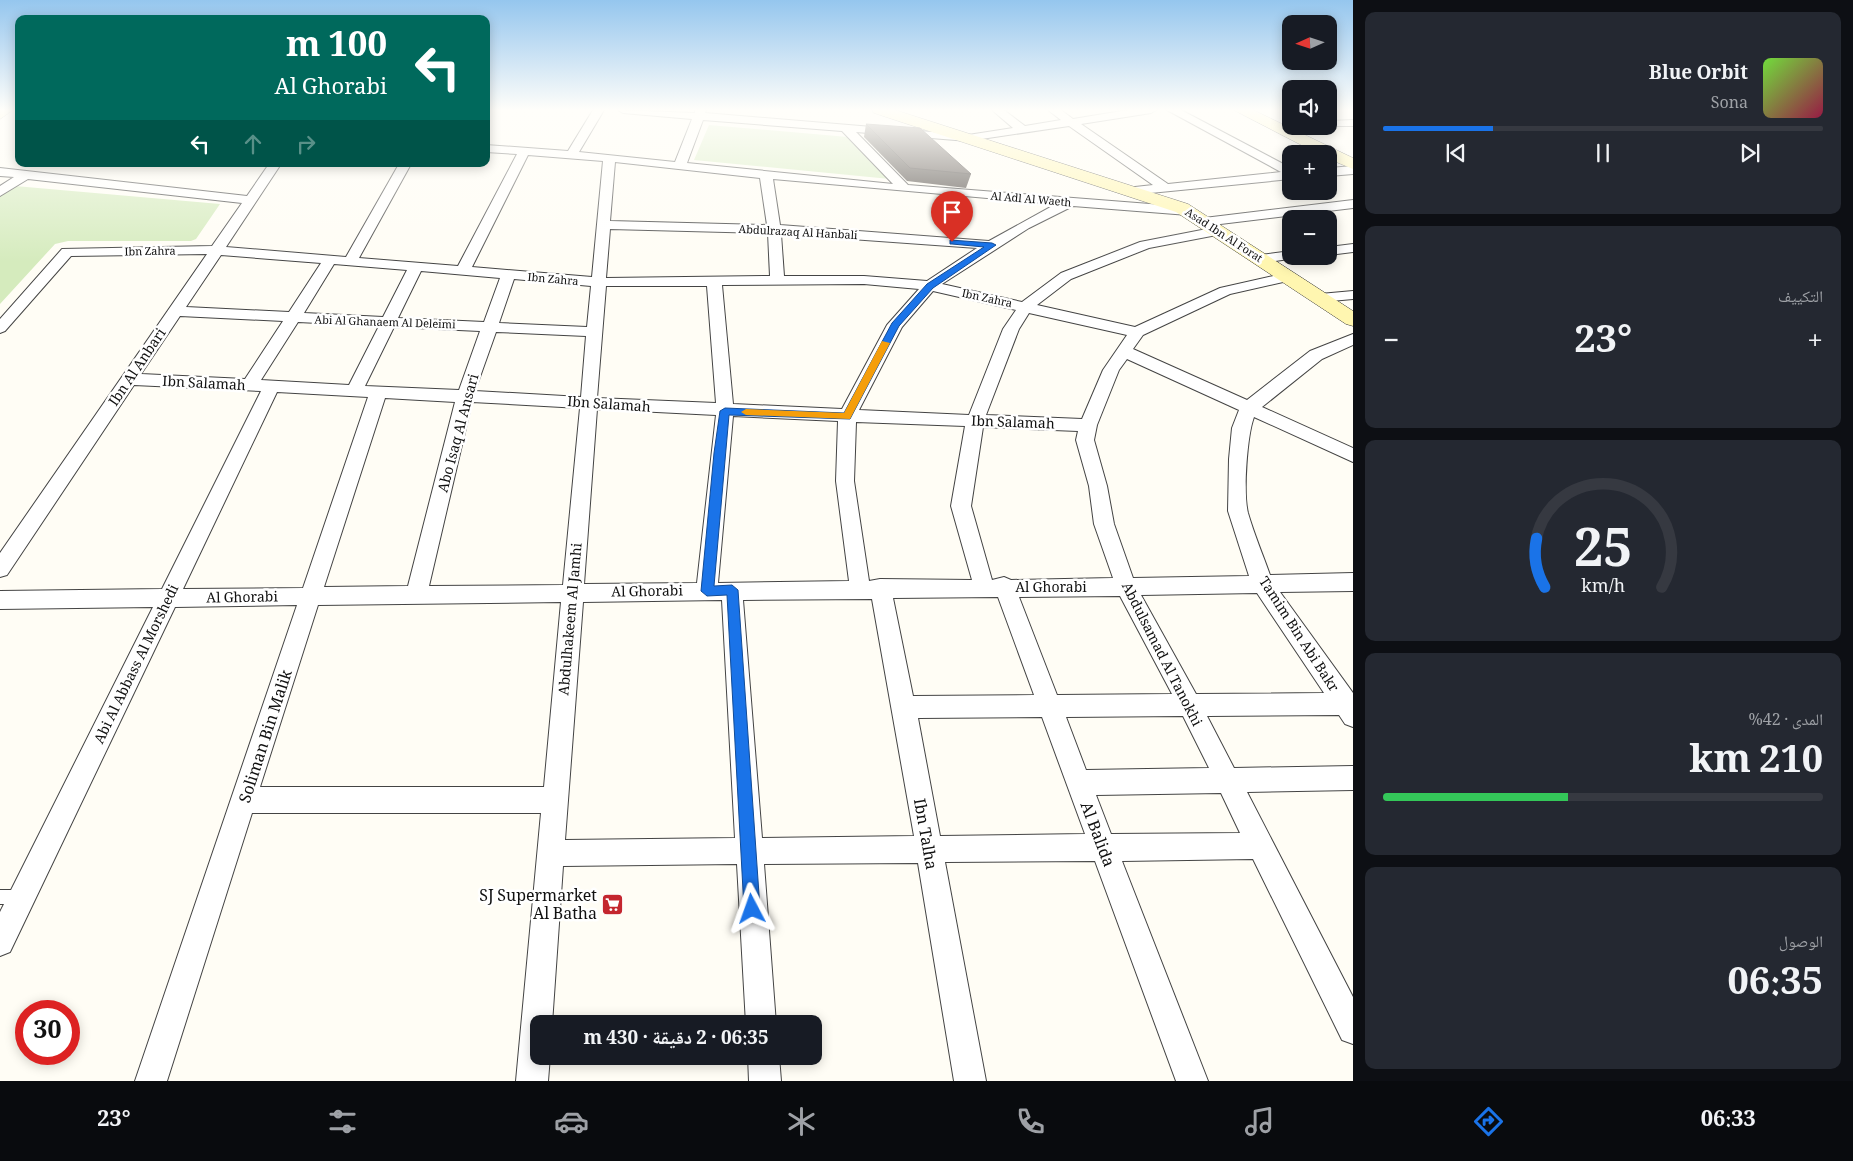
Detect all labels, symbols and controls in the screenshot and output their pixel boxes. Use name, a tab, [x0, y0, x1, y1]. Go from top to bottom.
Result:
north arrow	[1282, 15, 1338, 70]
map controls	[1282, 15, 1337, 265]
text: 100 m	[286, 19, 387, 78]
icon: left	[405, 35, 470, 100]
text: Blue Orbit	[1649, 59, 1748, 91]
text: Al Ghorabi	[275, 70, 387, 108]
button: sound	[1282, 80, 1337, 135]
text: Sona	[1711, 91, 1748, 118]
icon: left	[186, 130, 214, 158]
icon: ahead	[239, 130, 267, 158]
icon: right	[292, 130, 320, 158]
icon: previous	[1442, 139, 1470, 167]
icon: pause	[1589, 139, 1617, 167]
icon: next	[1736, 139, 1764, 167]
button: +	[1282, 145, 1337, 200]
street label: Al Adl Al Waeth	[990, 187, 1072, 213]
pin	[931, 191, 973, 242]
icon: arrive	[938, 198, 966, 226]
street label: Asad Ibn Al Forat	[1181, 204, 1266, 269]
button: −	[1282, 210, 1337, 265]
street label: Abdulrazaq Al Hanbali	[738, 221, 858, 246]
street label: Ibn Zahra	[124, 243, 176, 262]
street label: Ibn Zahra	[527, 269, 579, 292]
street label: Ibn Zahra	[960, 285, 1014, 314]
text: التكييف	[1778, 285, 1823, 312]
text: 23°	[1574, 311, 1632, 376]
street label: Abi Al Ghanaem Al Deleimi	[314, 312, 456, 335]
text: −	[1383, 320, 1399, 368]
text: +	[1807, 320, 1823, 368]
street label: Ibn Al Anbari	[104, 324, 174, 412]
street label: Ibn Salamah	[162, 371, 246, 399]
street label: Abo Isaq Al Ansari	[433, 371, 487, 496]
street label: Ibn Salamah	[566, 391, 651, 421]
street label: Ibn Salamah	[971, 411, 1055, 437]
text: 25	[1574, 510, 1632, 599]
street label: Abdulhakeem Al Jamhi	[553, 541, 591, 696]
street label: Tamim Bin Abi Bakr	[1251, 572, 1344, 698]
text: km/h	[1581, 573, 1625, 603]
street label: Al Ghorabi	[1015, 577, 1087, 601]
street label: Abdulsamad Al Tanokhi	[1113, 578, 1207, 732]
street label: Al Ghorabi	[611, 580, 684, 606]
street label: Abi Al Abbass Al Morshedi	[89, 581, 187, 749]
street label: Al Ghorabi	[206, 586, 279, 612]
street label: Soliman Bin Malik	[233, 666, 302, 807]
text: المدى · 42%	[1748, 708, 1823, 735]
text: 210 km	[1689, 731, 1823, 796]
street label: Ibn Talha	[904, 797, 943, 872]
street label: Al Balida	[1071, 798, 1120, 872]
position arrow	[725, 882, 777, 934]
place label: SJ Supermarket Al Batha	[479, 884, 597, 929]
supermarket icon: SJ Supermarket Al Batha	[601, 892, 625, 916]
text: الوصول	[1779, 930, 1823, 957]
text: 06:35	[1728, 953, 1823, 1018]
speed limit sign: 30	[15, 1000, 80, 1065]
text: 06:35 · 2 دقيقة · 430 m	[583, 1024, 769, 1056]
text: 23°	[97, 1102, 131, 1140]
text: 06:33	[1701, 1102, 1756, 1140]
icon: filters	[325, 1104, 360, 1139]
icon: car	[554, 1104, 589, 1139]
icon: climate	[784, 1104, 819, 1139]
icon: phone	[1013, 1104, 1048, 1139]
icon: music	[1242, 1104, 1277, 1139]
icon: directions	[1471, 1104, 1506, 1139]

